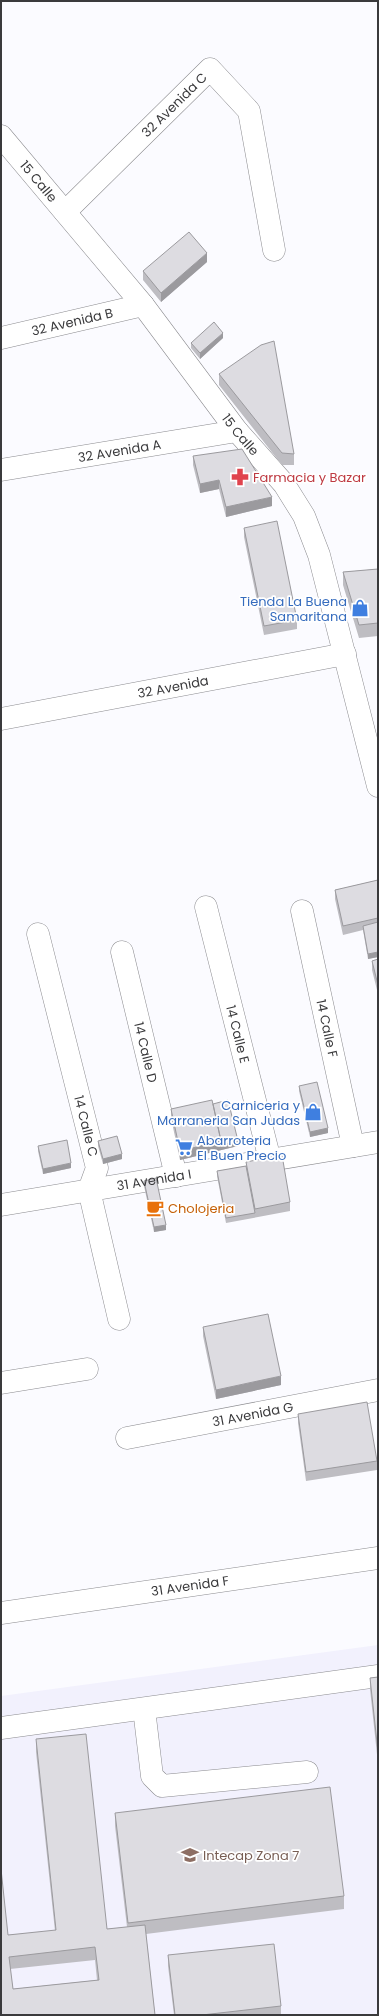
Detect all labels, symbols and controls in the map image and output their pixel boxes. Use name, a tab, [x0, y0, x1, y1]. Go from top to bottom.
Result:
street label: 32 Avenida C	[137, 68, 211, 142]
street label: 15 Calle	[15, 157, 62, 206]
street label: 32 Avenida B	[29, 303, 115, 341]
street label: 15 Calle	[217, 410, 263, 460]
street label: 32 Avenida A	[76, 435, 163, 467]
pharmacy icon: Farmacia y Bazar	[230, 467, 250, 487]
place label: Farmacia y Bazar	[253, 468, 366, 487]
place label: Tienda La Buena Samaritana	[240, 592, 347, 626]
shop icon: Tienda La Buena Samaritana	[350, 598, 370, 618]
street label: 32 Avenida	[136, 671, 210, 703]
street label: 14 Calle F	[311, 997, 343, 1060]
street label: 14 Calle E	[221, 1003, 254, 1065]
street label: 14 Calle D	[129, 1020, 162, 1085]
street label: 14 Calle C	[69, 1093, 103, 1159]
place label: Carniceria y Marraneria San Judas	[157, 1096, 301, 1130]
shop icon: Carniceria y Marraneria San Judas	[303, 1102, 323, 1122]
place label: Abarroteria El Buen Precio	[197, 1131, 286, 1165]
supermarket icon: Abarroteria El Buen Precio	[174, 1137, 194, 1157]
street label: 31 Avenida I	[115, 1164, 193, 1196]
cafe icon: Cholojeria	[145, 1198, 165, 1218]
place label: Cholojeria	[168, 1199, 234, 1218]
street label: 31 Avenida G	[211, 1397, 295, 1431]
street label: 31 Avenida F	[150, 1571, 231, 1601]
school or university icon: Intecap Zona 7	[180, 1845, 200, 1865]
place label: Intecap Zona 7	[203, 1846, 299, 1865]

